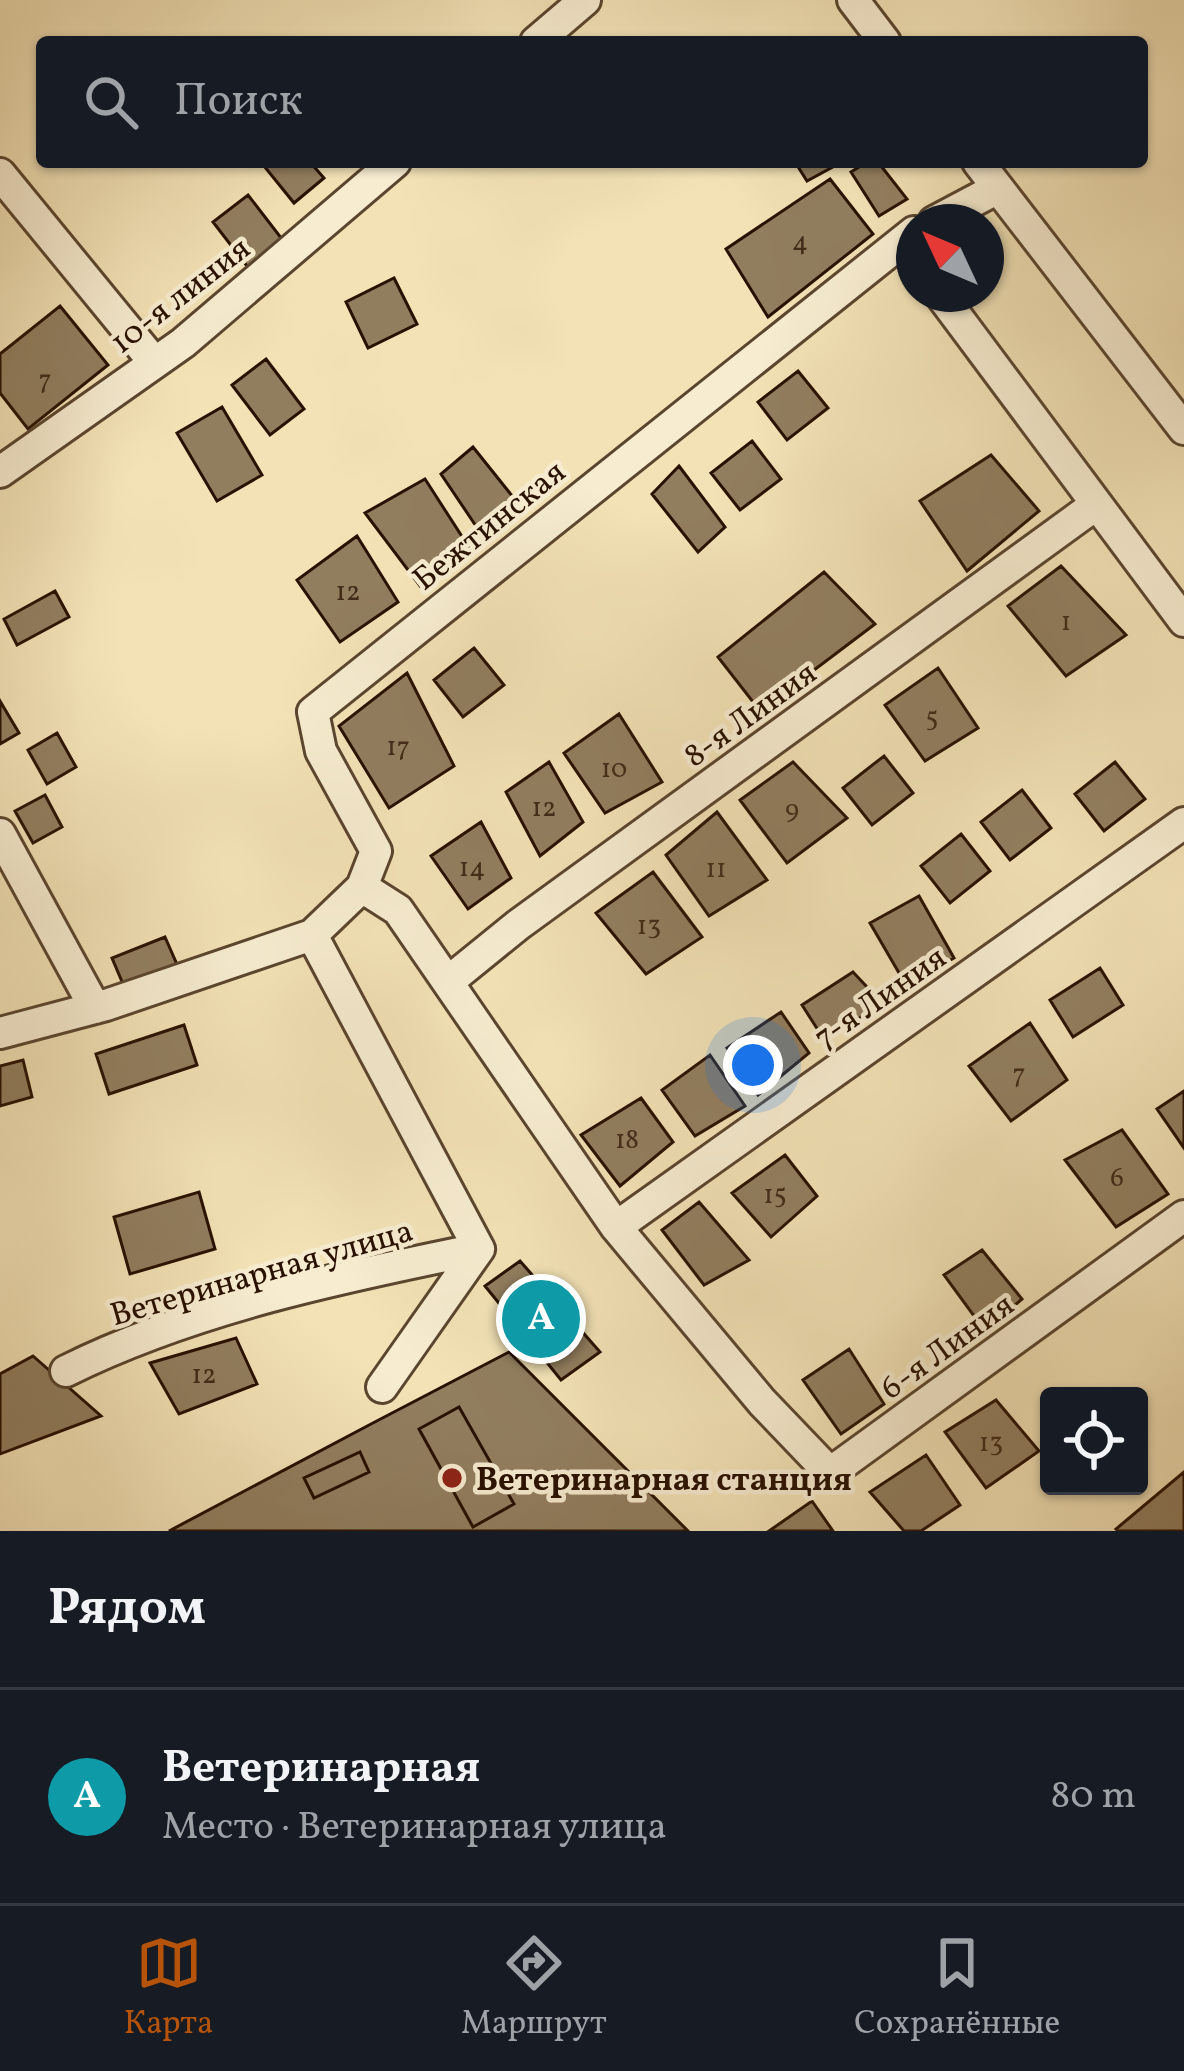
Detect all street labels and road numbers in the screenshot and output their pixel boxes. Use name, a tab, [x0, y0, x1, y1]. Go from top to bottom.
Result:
street label: 10-я линия	[102, 228, 261, 367]
street label: Бежтинская	[404, 451, 577, 603]
street label: 8-я Линия	[675, 652, 827, 780]
street label: 7-я Линия	[806, 937, 957, 1062]
street label: Ветеринарная улица	[105, 1210, 419, 1340]
street label: 6-я Линия	[872, 1284, 1025, 1412]

